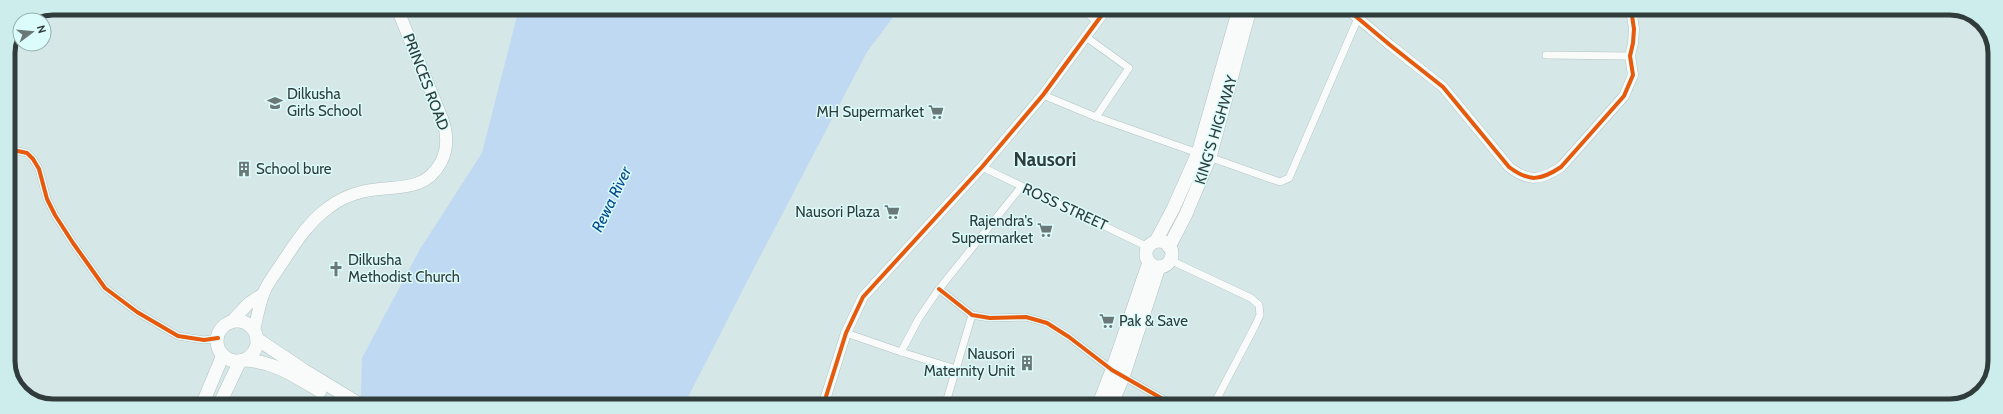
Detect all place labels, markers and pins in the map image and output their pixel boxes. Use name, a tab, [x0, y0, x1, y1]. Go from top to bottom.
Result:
place label: Dilkusha Girls School	[287, 85, 362, 120]
school or university icon: Dilkusha Girls School	[266, 94, 284, 112]
place label: MH Supermarket	[816, 103, 924, 121]
supermarket icon: MH Supermarket	[927, 103, 945, 121]
building icon: School bure	[235, 160, 253, 178]
place label: School bure	[256, 160, 332, 178]
place label: Nausori Plaza	[795, 203, 881, 221]
supermarket icon: Nausori Plaza	[883, 203, 901, 221]
place label: Rajendra's Supermarket	[951, 212, 1033, 247]
supermarket icon: Rajendra's Supermarket	[1036, 221, 1054, 239]
place label: Dilkusha Methodist Church	[348, 251, 460, 286]
church icon: Dilkusha Methodist Church	[327, 260, 345, 278]
supermarket icon: Pak & Save	[1098, 312, 1116, 330]
place label: Pak & Save	[1119, 312, 1188, 330]
place label: Nausori Maternity Unit	[924, 345, 1015, 380]
building icon: Nausori Maternity Unit	[1018, 354, 1036, 372]

